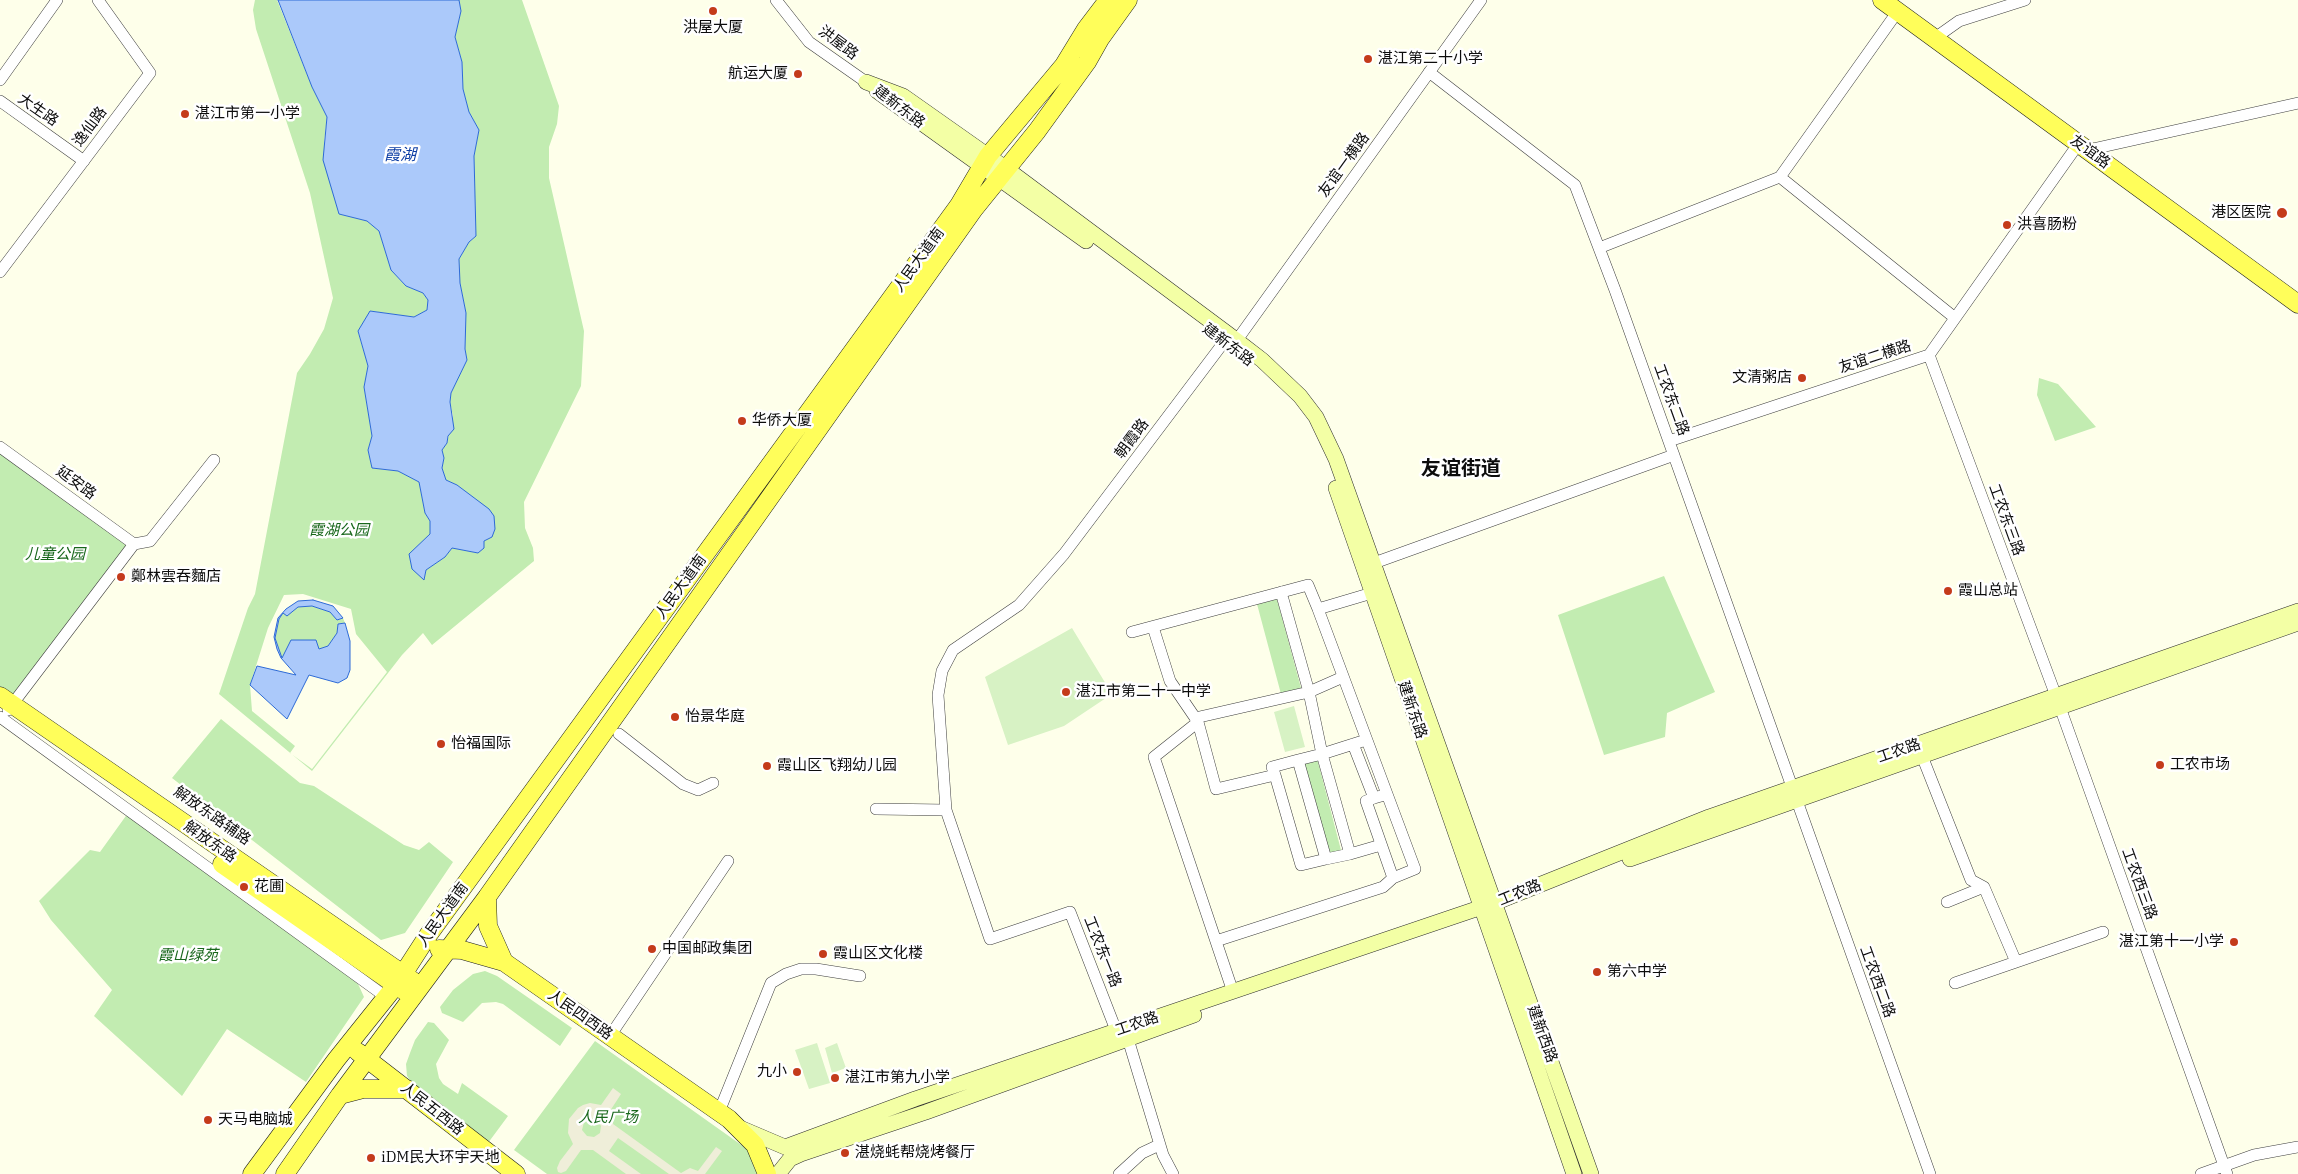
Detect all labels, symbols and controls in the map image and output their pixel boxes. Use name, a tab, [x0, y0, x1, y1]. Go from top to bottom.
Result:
marker: 洪屋大厦	[707, 5, 719, 17]
place label: 洪屋大厦	[683, 19, 743, 37]
street label: 洪屋路	[815, 22, 861, 64]
place label: 湛江第二十小学	[1378, 50, 1483, 68]
marker: 湛江第二十小学	[1362, 53, 1374, 65]
place label: 航运大厦	[728, 65, 788, 83]
marker: 航运大厦	[792, 68, 804, 80]
street label: 建新东路	[870, 82, 928, 132]
street label: 大生路	[14, 90, 62, 130]
street label: 逸仙路	[69, 104, 111, 150]
place label: 湛江市第一小学	[195, 105, 300, 123]
marker: 湛江市第一小学	[179, 108, 191, 120]
street label: 友谊一横路	[1315, 129, 1373, 201]
street label: 友谊路	[2067, 131, 2113, 173]
water label: 霞湖	[384, 145, 416, 165]
place label: 港区医院	[2211, 204, 2271, 222]
marker: 港区医院	[2275, 206, 2289, 220]
place label: 洪喜肠粉	[2017, 216, 2077, 234]
marker: 洪喜肠粉	[2001, 219, 2013, 231]
street label: 人民大道南	[890, 224, 948, 296]
street label: 建新东路	[1199, 320, 1257, 370]
street label: 友谊二横路	[1837, 337, 1913, 377]
street label: 工农东二路	[1650, 362, 1692, 438]
place label: 文清粥店	[1732, 369, 1792, 387]
marker: 文清粥店	[1796, 372, 1808, 384]
place label: 华侨大厦	[752, 412, 812, 430]
marker: 华侨大厦	[736, 415, 748, 427]
street label: 朝霞路	[1111, 416, 1153, 462]
district label: 友谊街道	[1421, 457, 1501, 481]
street label: 延安路	[53, 462, 99, 504]
street label: 工农东三路	[1985, 482, 2027, 558]
park label: 霞湖公园	[309, 522, 369, 540]
park label: 儿童公园	[25, 546, 85, 564]
street label: 人民大道南	[652, 551, 710, 623]
place label: 鄭林雲吞麵店	[131, 568, 221, 586]
marker: 鄭林雲吞麵店	[115, 571, 127, 583]
place label: 霞山总站	[1958, 582, 2018, 600]
marker: 霞山总站	[1942, 585, 1954, 597]
street label: 建新东路	[1394, 679, 1430, 741]
place label: 湛江市第二十一中学	[1076, 683, 1211, 701]
marker: 湛江市第二十一中学	[1060, 686, 1072, 698]
place label: 怡景华庭	[685, 708, 745, 726]
marker: 怡景华庭	[669, 711, 681, 723]
place label: 怡福国际	[451, 735, 511, 753]
street label: 工农路	[1875, 735, 1923, 767]
marker: 怡福国际	[435, 738, 447, 750]
place label: 工农市场	[2170, 756, 2230, 774]
place label: 霞山区飞翔幼儿园	[777, 757, 897, 775]
marker: 工农市场	[2154, 759, 2166, 771]
marker: 霞山区飞翔幼儿园	[761, 760, 773, 772]
street label: 解放东路辅路	[170, 783, 254, 849]
street label: 解放东路	[180, 817, 240, 867]
street label: 工农西三路	[2118, 846, 2160, 922]
street label: 工农路	[1496, 876, 1544, 910]
place label: 花圃	[254, 878, 284, 896]
street label: 人民大道南	[414, 879, 472, 951]
marker: 花圃	[238, 881, 250, 893]
street label: 工农东一路	[1080, 914, 1124, 990]
place label: 湛江第十一小学	[2119, 933, 2224, 951]
marker: 湛江第十一小学	[2228, 936, 2240, 948]
place label: 中国邮政集团	[662, 940, 752, 958]
marker: 中国邮政集团	[646, 943, 658, 955]
street label: 工农西二路	[1856, 944, 1898, 1020]
place label: 霞山区文化楼	[833, 945, 923, 963]
park label: 霞山绿苑	[158, 947, 218, 965]
marker: 霞山区文化楼	[817, 948, 829, 960]
place label: 第六中学	[1607, 963, 1667, 981]
marker: 第六中学	[1591, 966, 1603, 978]
street label: 人民四西路	[544, 986, 616, 1044]
street label: 建新西路	[1523, 1003, 1561, 1065]
street label: 工农路	[1113, 1008, 1161, 1040]
place label: 九小	[757, 1063, 787, 1081]
marker: 九小	[791, 1066, 803, 1078]
place label: 湛江市第九小学	[845, 1069, 950, 1087]
marker: 湛江市第九小学	[829, 1072, 841, 1084]
street label: 人民五西路	[397, 1079, 467, 1139]
park label: 人民广场	[578, 1109, 638, 1127]
place label: 天马电脑城	[218, 1111, 293, 1129]
marker: 天马电脑城	[202, 1114, 214, 1126]
place label: 湛烧蚝帮烧烤餐厅	[855, 1144, 975, 1162]
marker: 湛烧蚝帮烧烤餐厅	[839, 1147, 851, 1159]
place label: iDM民大环宇天地	[381, 1149, 499, 1167]
marker: iDM民大环宇天地	[365, 1152, 377, 1164]

